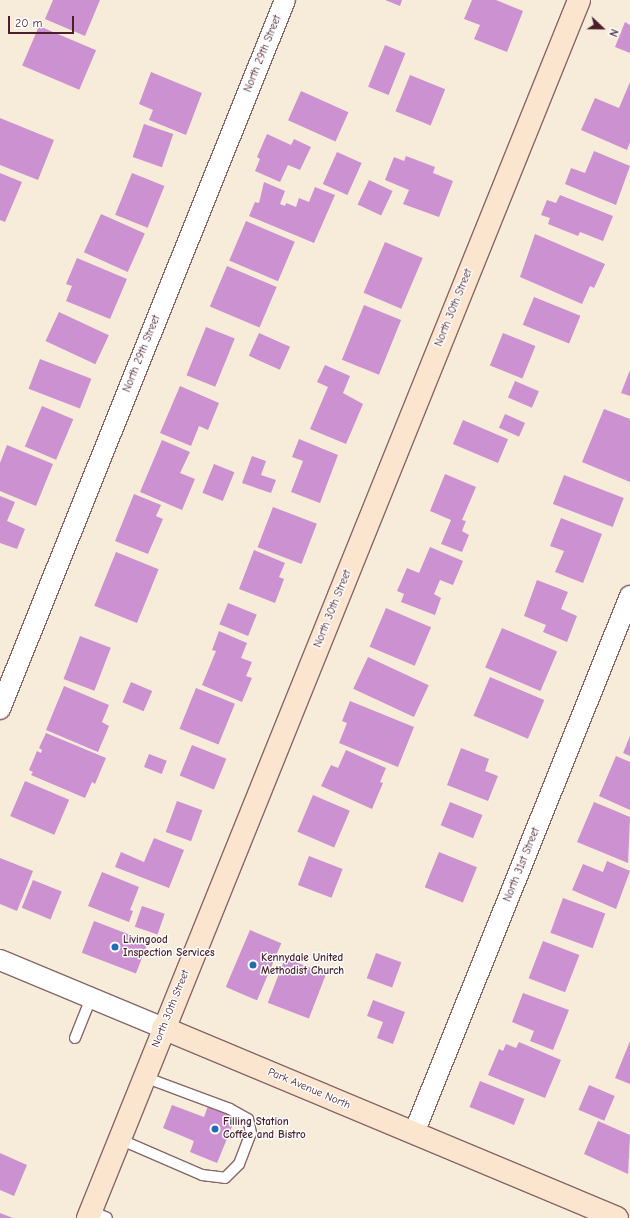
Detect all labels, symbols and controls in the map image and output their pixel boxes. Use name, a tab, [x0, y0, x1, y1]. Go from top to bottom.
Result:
scale bar	[10, 8, 76, 34]
north arrow	[582, 8, 622, 48]
street label: North 29th Street	[242, 14, 284, 94]
text: 20 m	[15, 16, 43, 30]
text: N	[606, 27, 621, 38]
street label: North 30th Street	[432, 267, 476, 349]
street label: North 29th Street	[121, 314, 163, 394]
street label: North 30th Street	[311, 568, 355, 650]
street label: North 31st Street	[501, 826, 543, 904]
place label: Livingood Inspection Services	[123, 934, 215, 960]
marker: Livingood Inspection Services	[110, 942, 120, 952]
place label: Kennydale United Methodist Church	[261, 952, 344, 978]
marker: Kennydale United Methodist Church	[248, 960, 258, 970]
street label: North 30th Street	[149, 968, 193, 1050]
street label: Park Avenue North	[266, 1066, 352, 1112]
place label: Filling Station Coffee and Bistro	[223, 1116, 306, 1142]
marker: Filling Station Coffee and Bistro	[210, 1124, 220, 1134]

